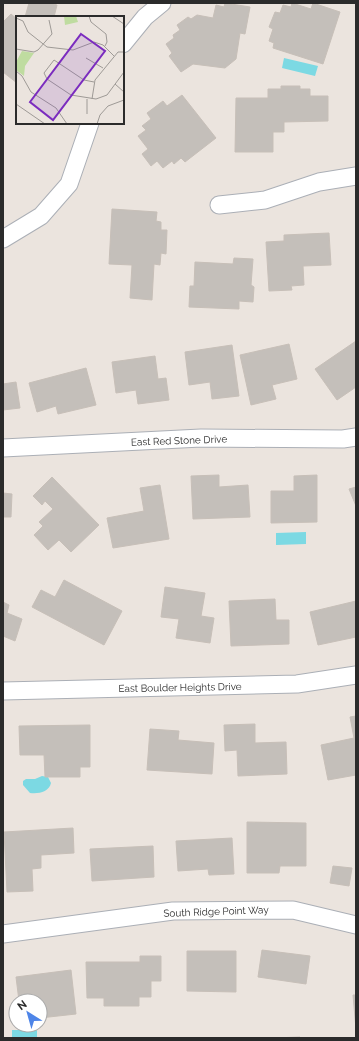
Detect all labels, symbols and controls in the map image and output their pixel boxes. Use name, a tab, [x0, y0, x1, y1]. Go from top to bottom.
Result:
inset map	[16, 16, 124, 124]
street label: East Red Stone Drive	[131, 433, 228, 448]
street label: East Boulder Heights Drive	[118, 681, 242, 694]
street label: South Ridge Point Way	[163, 904, 269, 919]
north arrow	[8, 993, 48, 1033]
text: N	[15, 998, 30, 1013]

